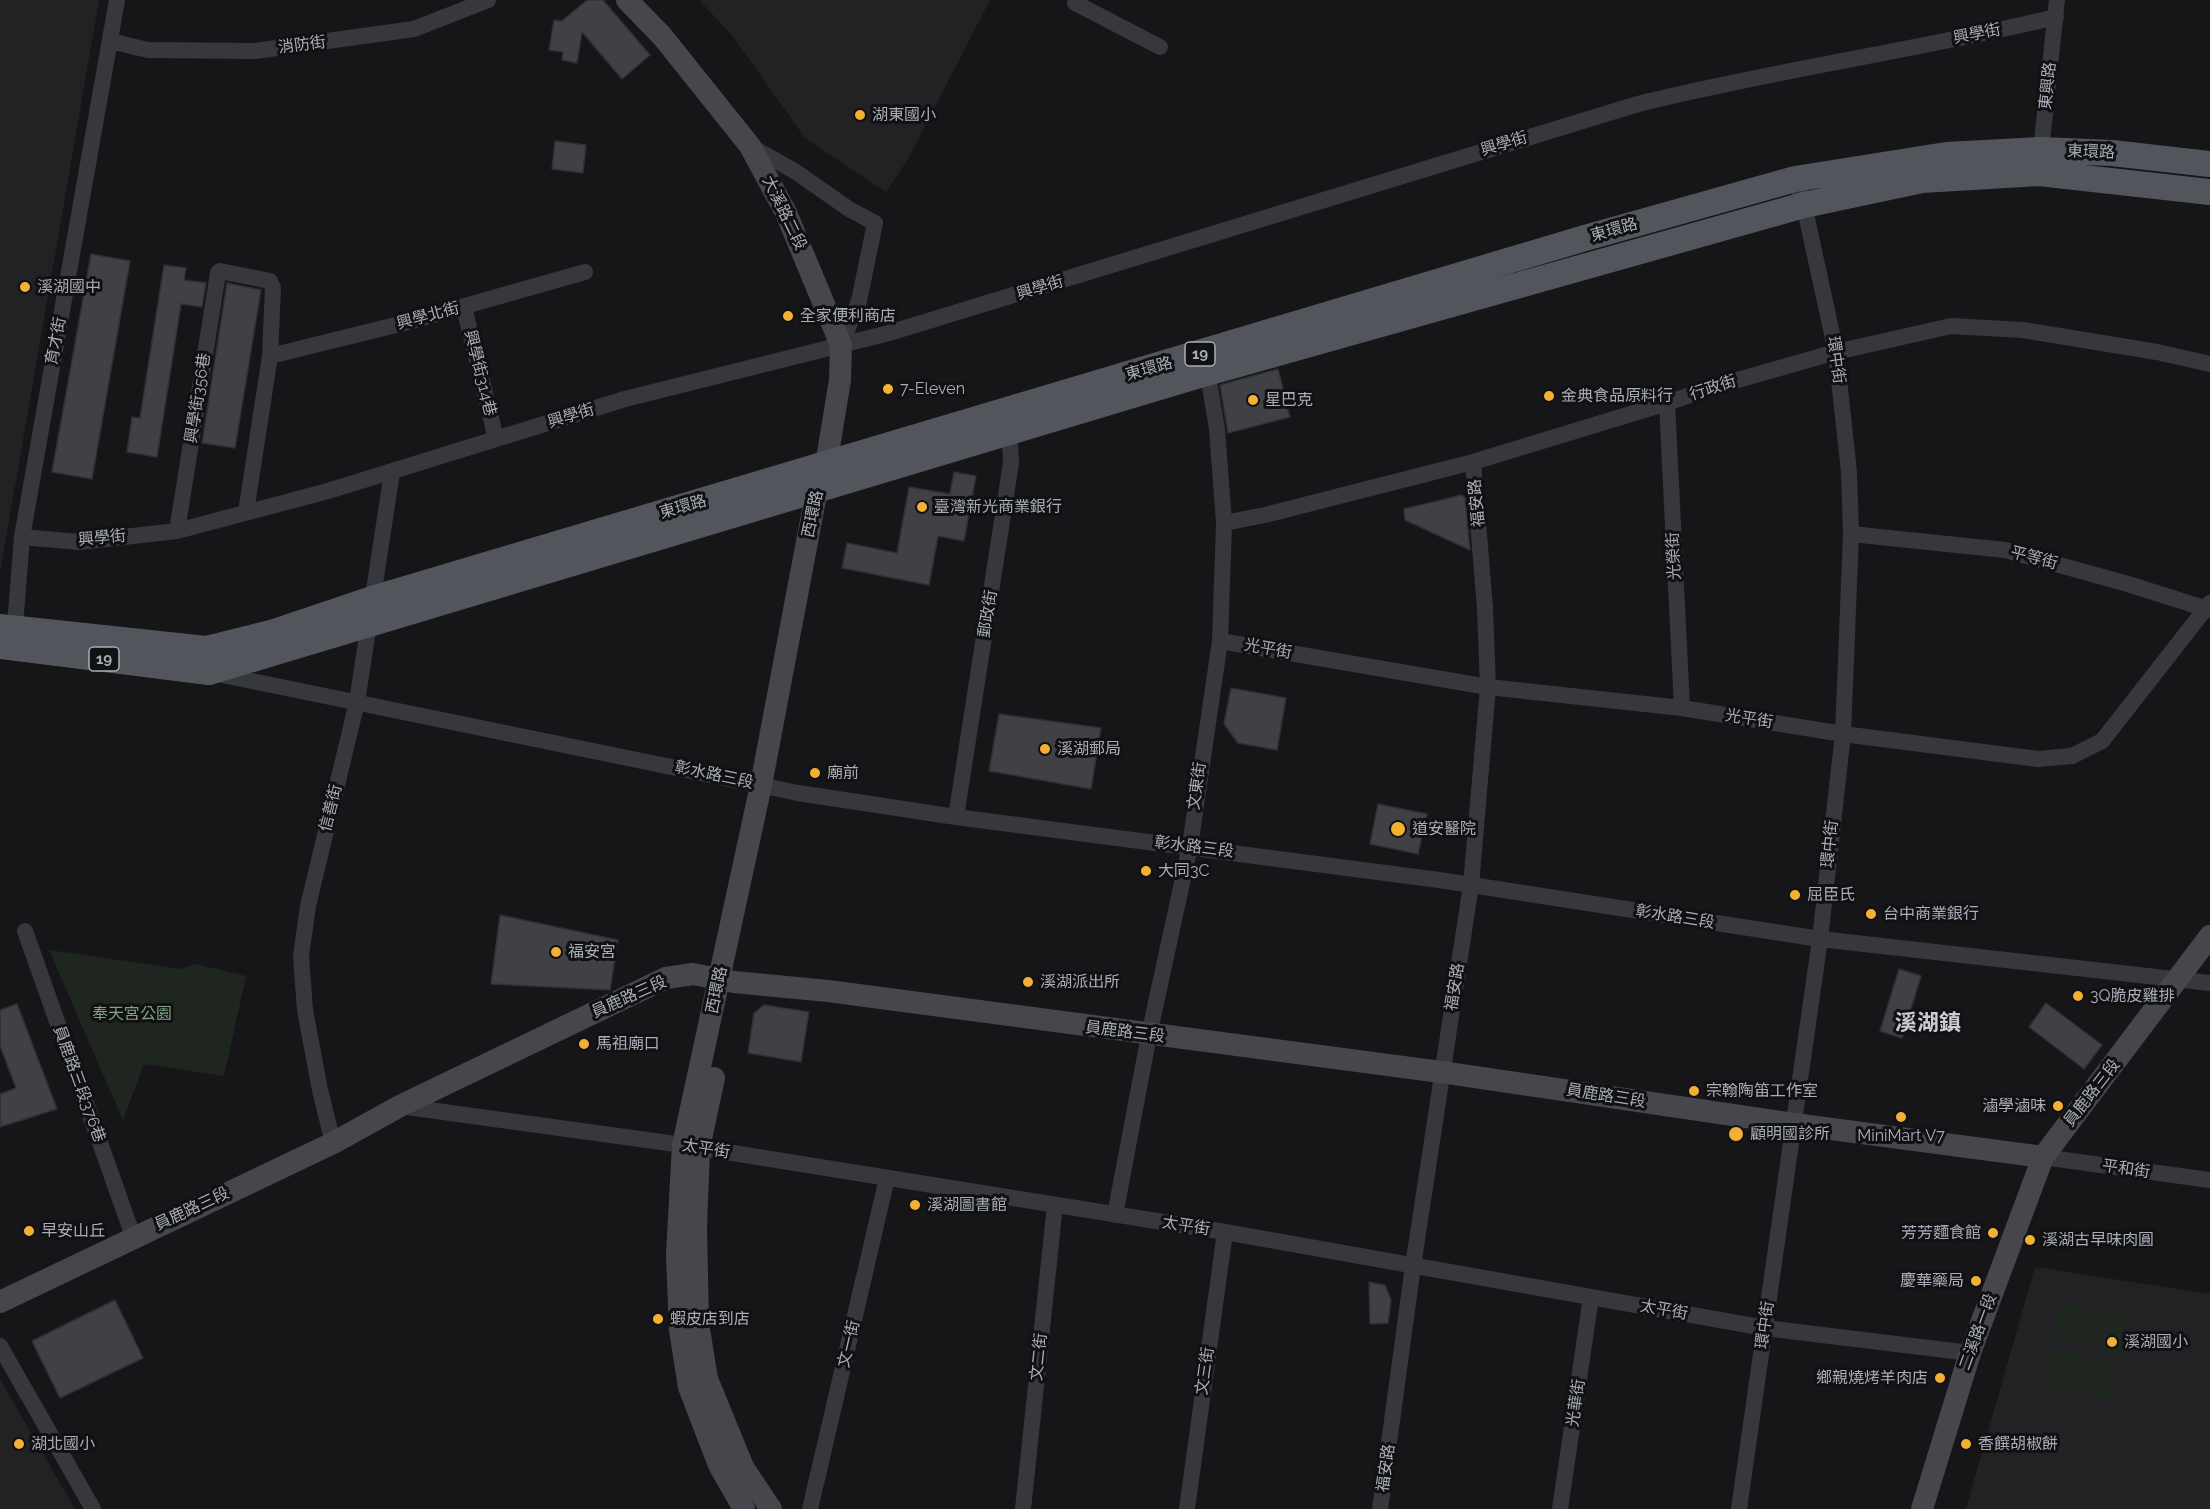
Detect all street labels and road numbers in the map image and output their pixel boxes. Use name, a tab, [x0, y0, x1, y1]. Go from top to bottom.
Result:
street label: 興學街	[1952, 20, 2002, 48]
street label: 消防街	[277, 33, 327, 57]
street label: 東興路	[2036, 61, 2060, 111]
street label: 興學街	[1478, 128, 1530, 160]
street label: 東環路	[2067, 142, 2115, 162]
street label: 大溪路二段	[758, 173, 810, 253]
street label: 東環路	[1588, 214, 1640, 246]
street label: 興學街	[1014, 272, 1066, 304]
street label: 興學北街	[395, 298, 461, 334]
street label: 育才街	[42, 316, 70, 366]
street label: 興學街314巷	[460, 328, 500, 418]
street label: 環中街	[1823, 335, 1849, 385]
road number: 19	[1185, 342, 1215, 366]
street label: 興學街356巷	[181, 352, 215, 444]
street label: 東環路	[1123, 353, 1175, 385]
street label: 行政街	[1687, 371, 1739, 405]
street label: 興學街	[545, 400, 597, 432]
street label: 福安路	[1465, 478, 1489, 528]
street label: 西環路	[799, 489, 827, 539]
street label: 東環路	[657, 491, 709, 523]
street label: 興學街	[77, 526, 127, 550]
street label: 光榮街	[1663, 532, 1685, 580]
street label: 平等街	[2008, 543, 2060, 573]
street label: 郵政街	[975, 589, 1001, 639]
street label: 光平街	[1243, 635, 1293, 663]
road number: 19	[89, 647, 119, 671]
street label: 光平街	[1724, 706, 1774, 732]
street label: 彰水路三段	[673, 757, 755, 793]
street label: 文東街	[1184, 761, 1210, 811]
street label: 信善街	[316, 782, 346, 834]
street label: 環中街	[1818, 819, 1842, 869]
street label: 彰水路三段	[1153, 833, 1235, 861]
street label: 彰水路三段	[1634, 901, 1716, 933]
street label: 福安路	[1442, 962, 1468, 1012]
street label: 西環路	[703, 965, 731, 1015]
street label: 員鹿路三段	[589, 972, 669, 1022]
street label: 員鹿路三段	[1084, 1018, 1166, 1046]
street label: 員鹿路三段376巷	[49, 1023, 109, 1145]
street label: 員鹿路三段	[2060, 1056, 2124, 1130]
street label: 員鹿路三段	[1565, 1080, 1647, 1112]
street label: 太平街	[681, 1136, 731, 1162]
street label: 平和街	[2101, 1156, 2151, 1182]
street label: 員鹿路三段	[152, 1183, 232, 1235]
street label: 太平街	[1161, 1213, 1211, 1239]
street label: 二溪路一段	[1955, 1291, 2001, 1373]
street label: 太平街	[1639, 1296, 1689, 1324]
street label: 環中街	[1752, 1300, 1778, 1350]
street label: 文一街	[834, 1318, 864, 1370]
street label: 文二街	[1027, 1332, 1051, 1382]
street label: 文三街	[1192, 1346, 1218, 1396]
street label: 光華街	[1563, 1378, 1589, 1428]
street label: 福安路	[1373, 1443, 1399, 1493]

